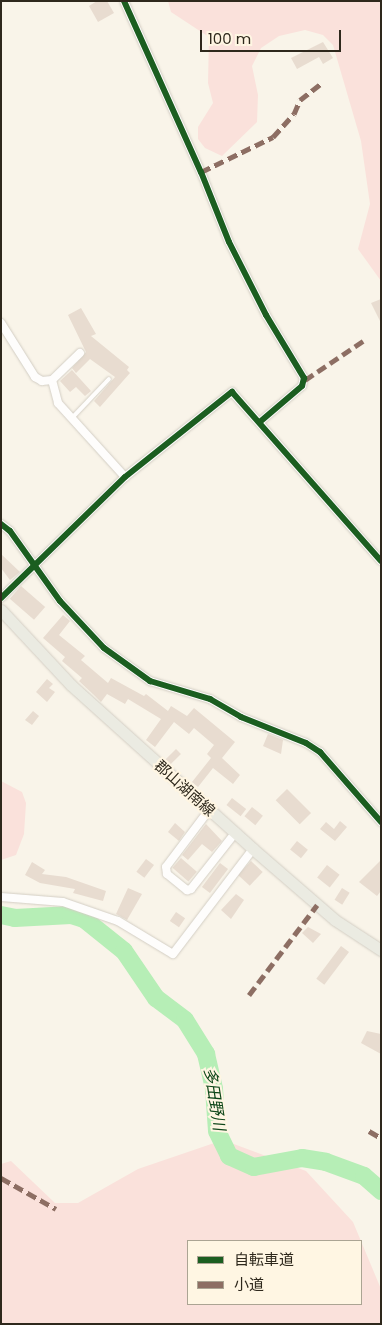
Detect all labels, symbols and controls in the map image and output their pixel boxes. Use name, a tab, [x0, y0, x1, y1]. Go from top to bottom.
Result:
scale bar	[202, 20, 343, 52]
text: 100 m	[208, 28, 251, 49]
street label: 郡山湖南線	[151, 756, 219, 820]
water label: 多田野川	[200, 1066, 228, 1132]
legend	[187, 1240, 362, 1305]
text: 自転車道	[234, 1249, 294, 1270]
text: 小道	[234, 1274, 264, 1295]

